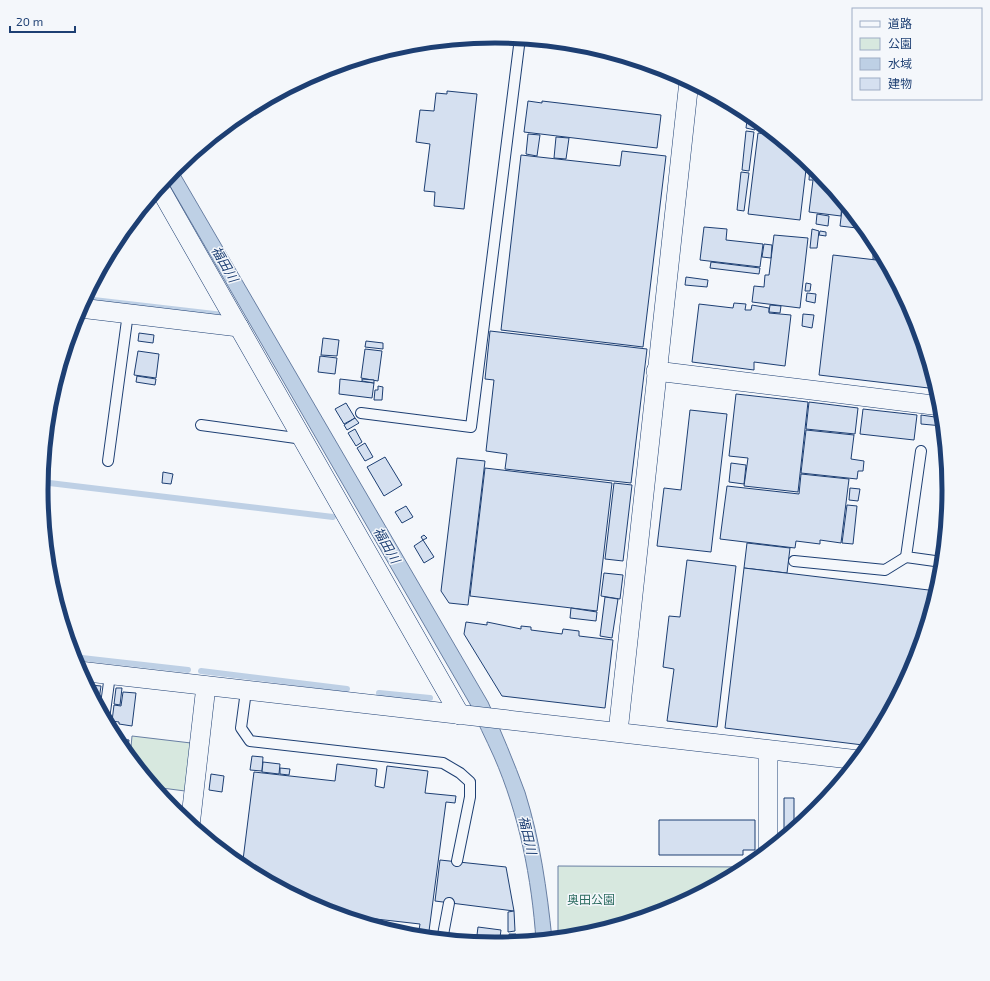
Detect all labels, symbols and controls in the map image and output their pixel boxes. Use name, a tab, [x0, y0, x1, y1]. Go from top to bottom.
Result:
scale bar	[10, 8, 75, 34]
legend	[852, 8, 982, 100]
text: 20 m	[16, 14, 43, 28]
text: 道路	[888, 16, 912, 30]
text: 公園	[888, 36, 912, 50]
text: 水域	[888, 56, 912, 70]
text: 建物	[888, 76, 912, 90]
water label: 福田川	[208, 243, 243, 287]
water label: 福田川	[370, 524, 405, 568]
water label: 福田川	[516, 814, 541, 858]
park label: 奥田公園	[567, 892, 615, 906]

